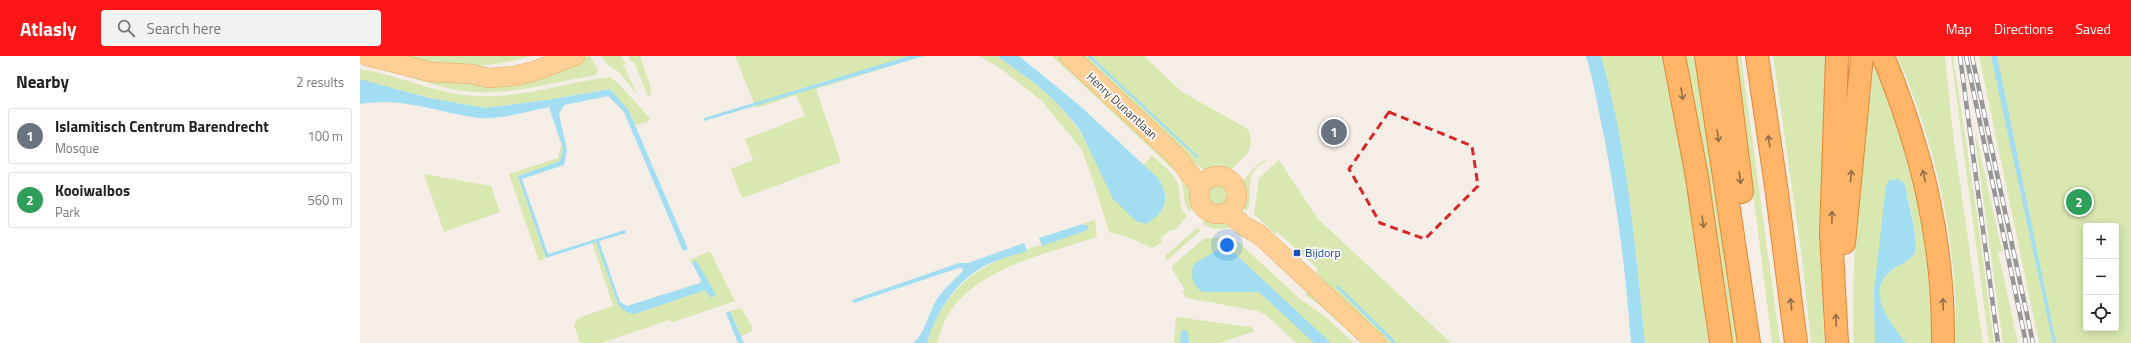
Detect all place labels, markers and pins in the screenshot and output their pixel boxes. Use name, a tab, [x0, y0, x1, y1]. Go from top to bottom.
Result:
pin: 1	[1321, 117, 1347, 147]
pin: 2	[2066, 187, 2092, 217]
place label: Bijdorp	[1305, 243, 1341, 262]
marker: Bijdorp	[1292, 248, 1302, 258]

